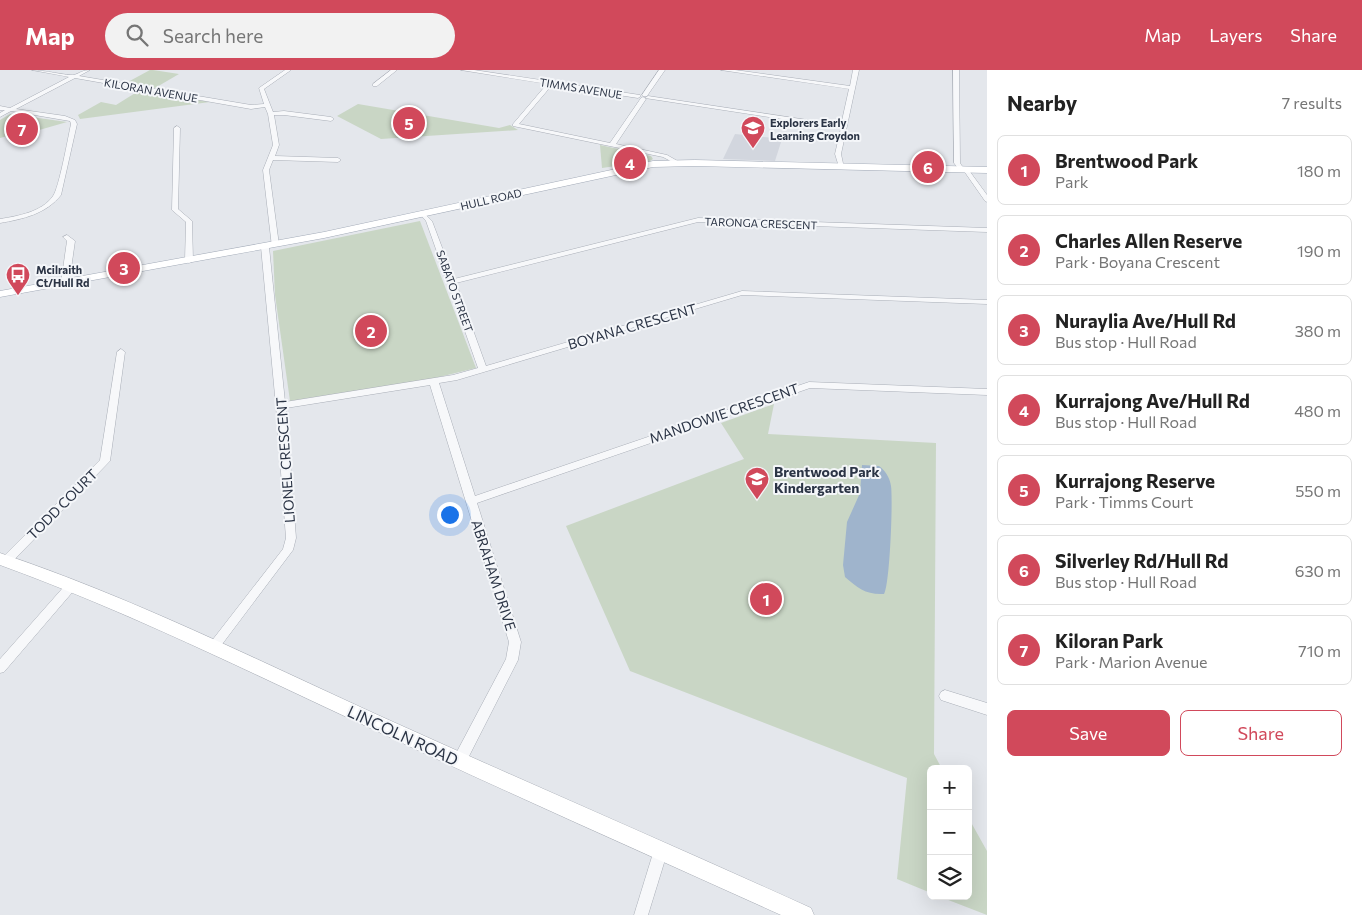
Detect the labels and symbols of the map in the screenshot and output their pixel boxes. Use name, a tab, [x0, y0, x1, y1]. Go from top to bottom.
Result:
street label: KILORAN AVENUE	[103, 75, 199, 105]
street label: TIMMS AVENUE	[539, 75, 623, 101]
pin: 5	[393, 104, 425, 142]
pin: 7	[6, 110, 38, 148]
school or university icon: Explorers Early Learning Croydon	[740, 115, 766, 149]
place label: Explorers Early Learning Croydon	[770, 116, 860, 142]
pin: 4	[614, 144, 646, 182]
pin: 6	[912, 148, 944, 186]
street label: HULL ROAD	[459, 186, 523, 212]
street label: TARONGA CRESCENT	[704, 215, 818, 231]
street label: SABATO STREET	[434, 248, 476, 334]
pin: 3	[108, 249, 140, 287]
bus stop icon: Mcilraith Ct/Hull Rd	[5, 262, 31, 296]
place label: Mcilraith Ct/Hull Rd	[36, 263, 89, 289]
street label: BOYANA CRESCENT	[566, 299, 698, 353]
pin: 2	[355, 312, 387, 350]
street label: MANDOWIE CRESCENT	[647, 379, 801, 447]
street label: LIONEL CRESCENT	[272, 397, 298, 523]
place label: Brentwood Park Kindergarten	[774, 463, 879, 496]
street label: TODD COURT	[23, 465, 101, 543]
school or university icon: Brentwood Park Kindergarten	[744, 466, 770, 500]
your location	[437, 502, 463, 528]
street label: ABRAHAM DRIVE	[468, 517, 520, 633]
pin: 1	[750, 580, 782, 618]
street label: LINCOLN ROAD	[345, 701, 461, 769]

